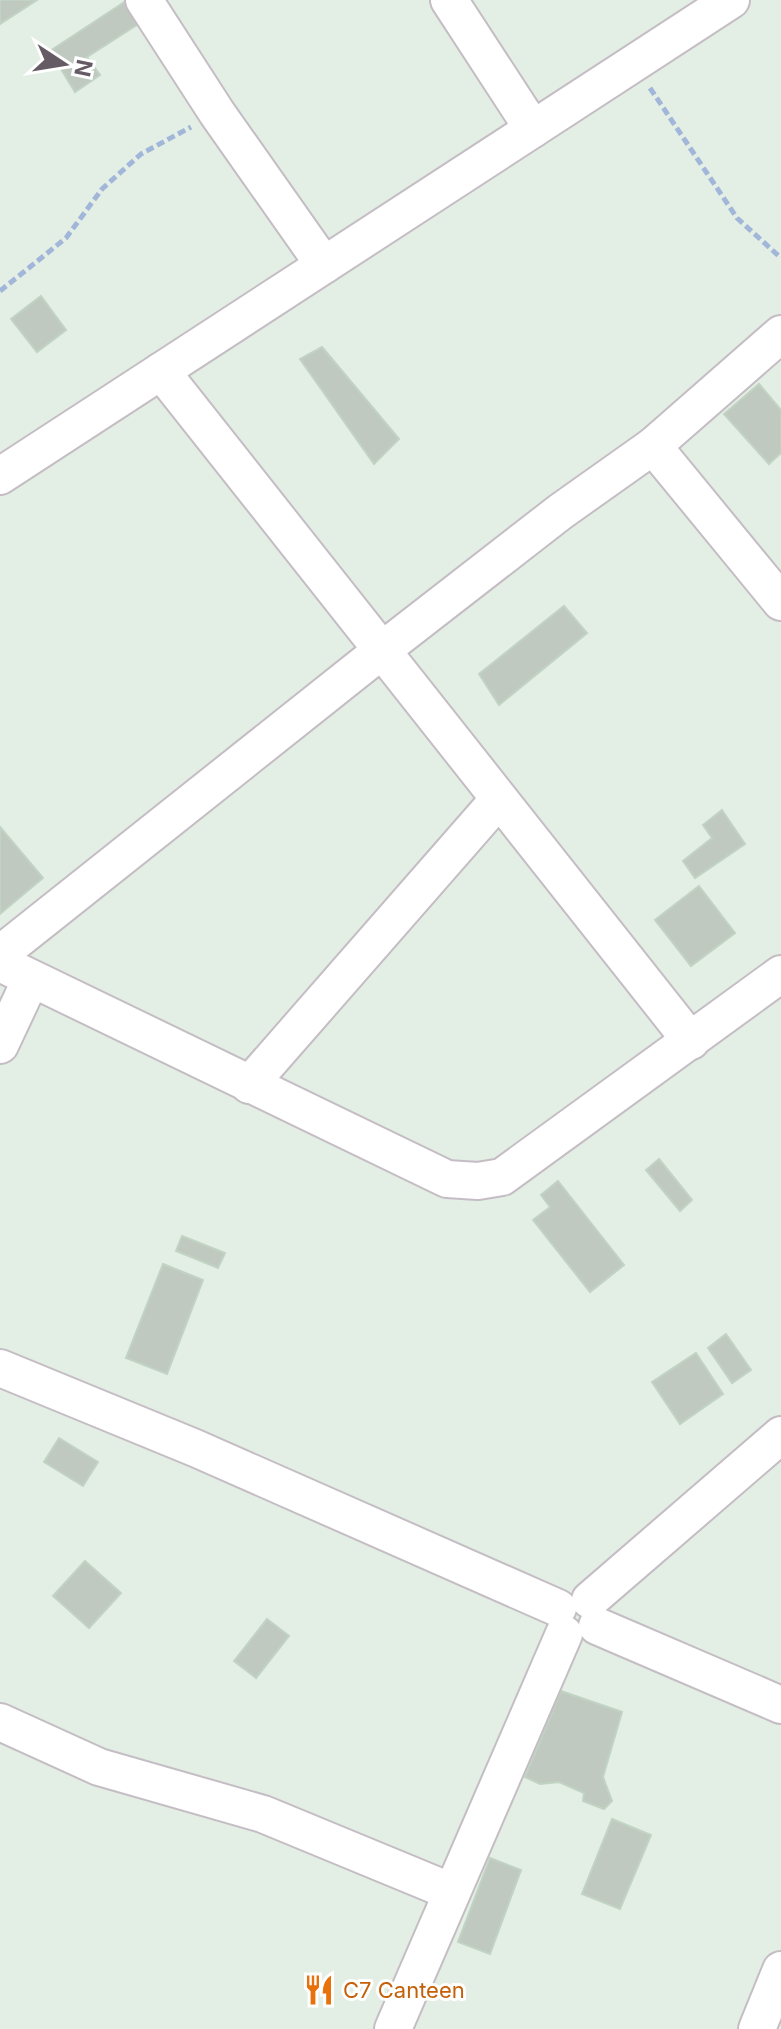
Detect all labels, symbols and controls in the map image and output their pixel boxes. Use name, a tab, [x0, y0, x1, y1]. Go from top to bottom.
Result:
north arrow	[24, 24, 104, 104]
text: N	[69, 57, 98, 79]
restaurant icon: C7 Canteen	[302, 1973, 336, 2007]
place label: C7 Canteen	[343, 1977, 465, 2003]

